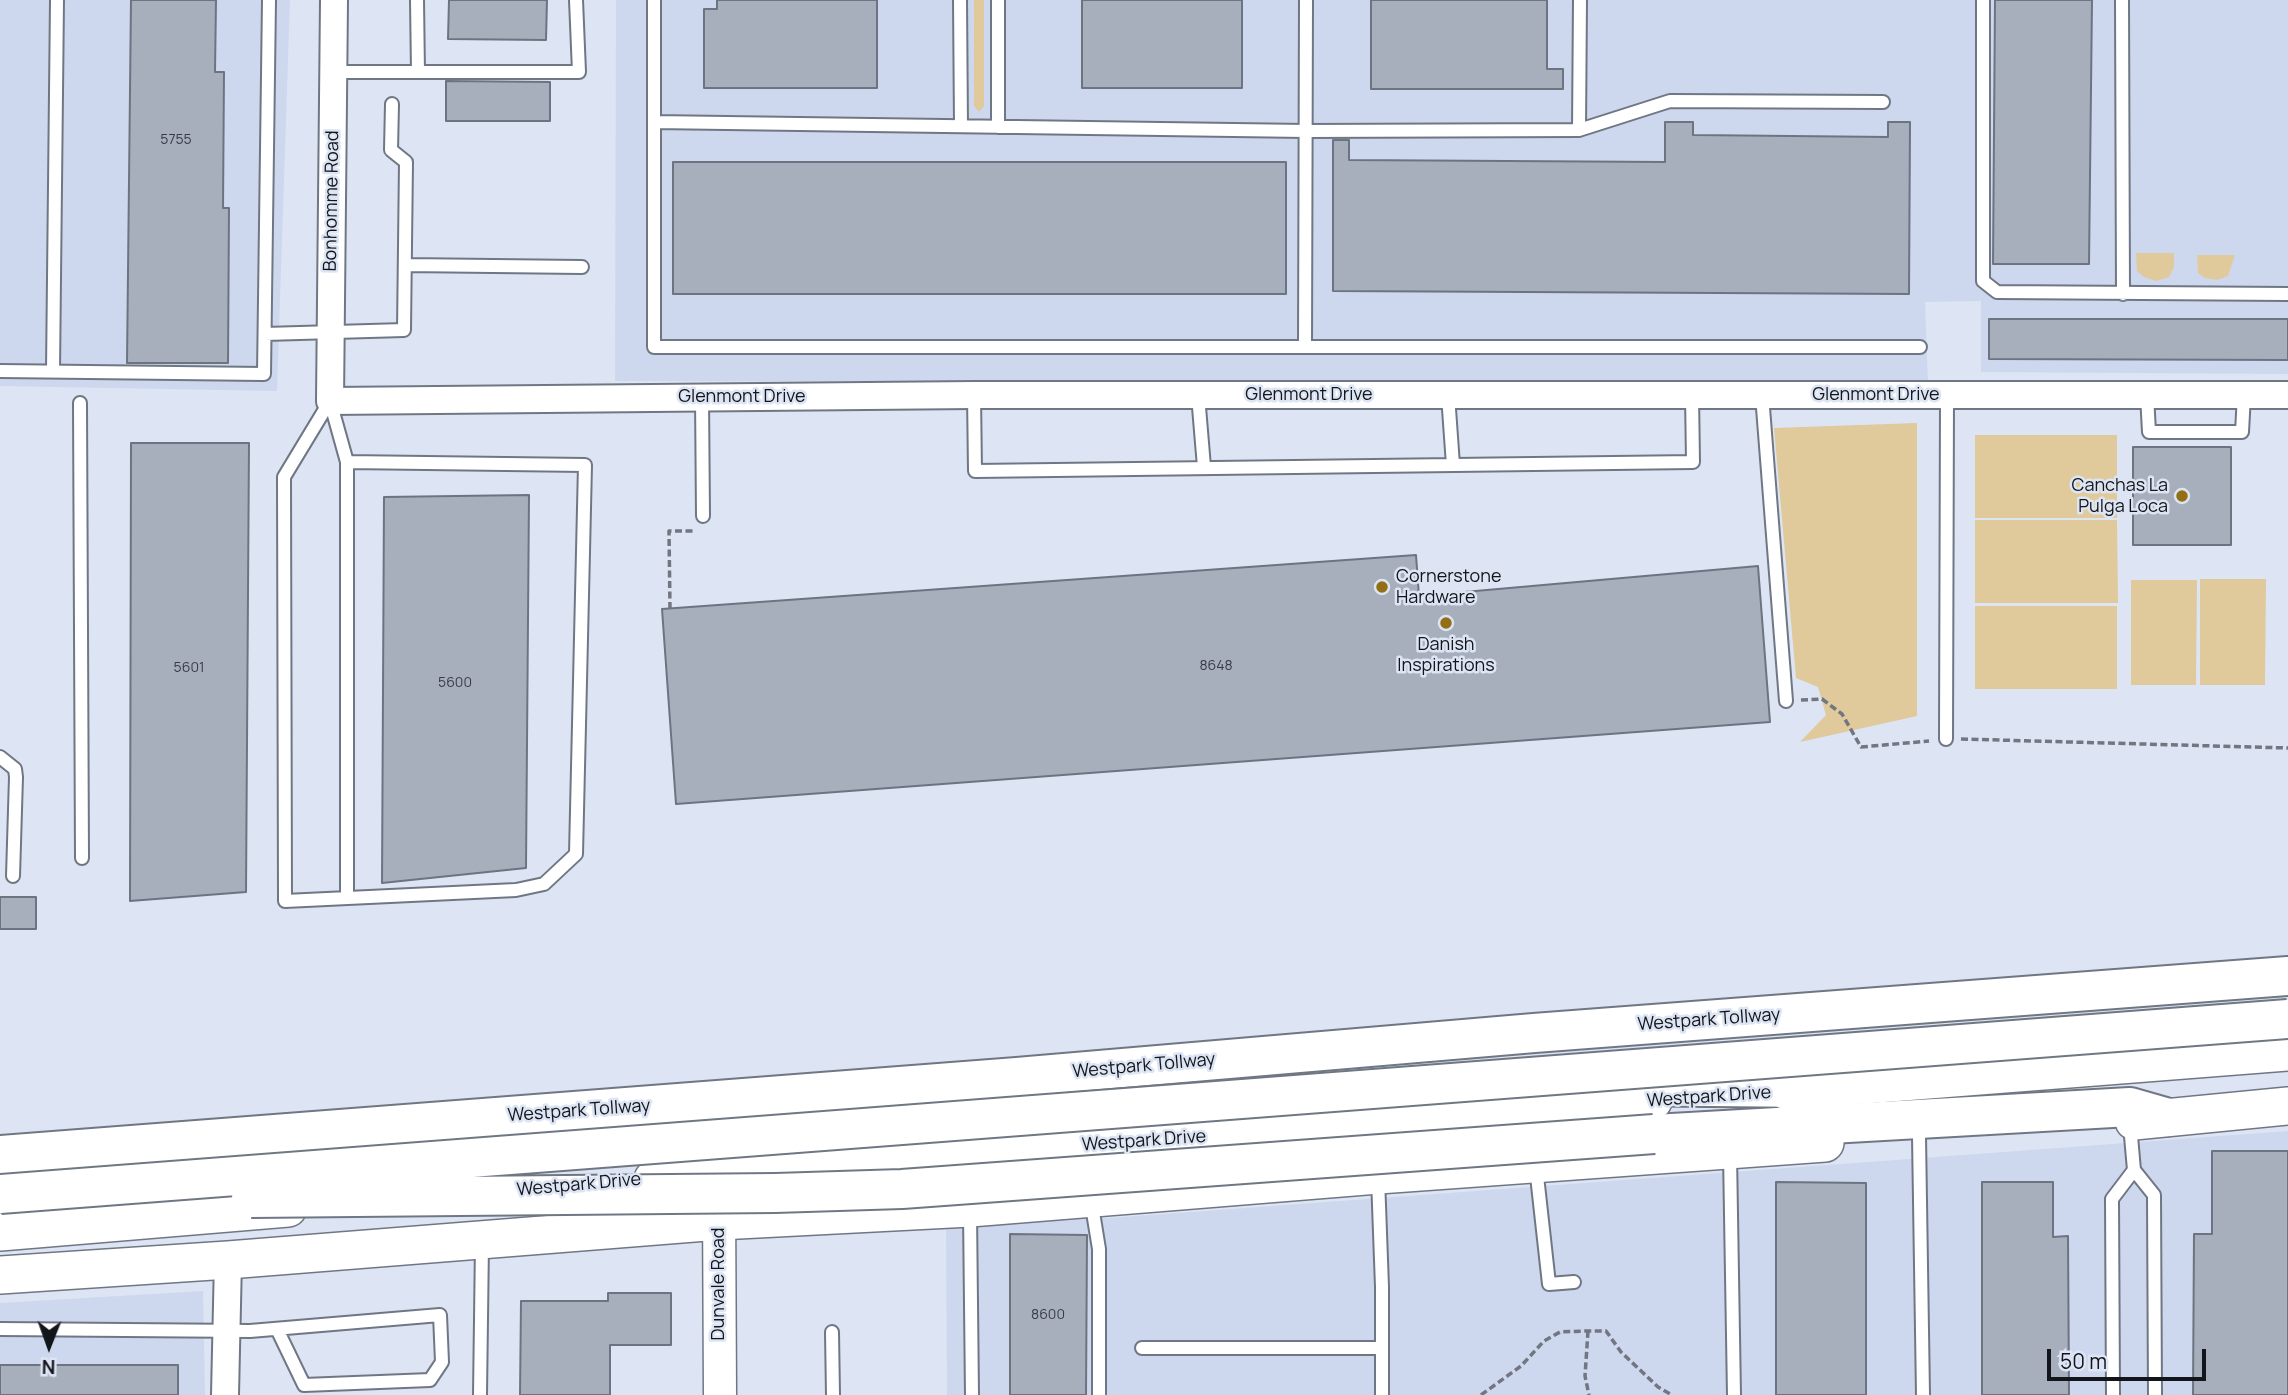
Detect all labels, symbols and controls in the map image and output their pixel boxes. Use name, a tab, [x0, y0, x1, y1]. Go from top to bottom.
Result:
street label: Bonhomme Road	[320, 130, 344, 272]
house number: 5755	[160, 132, 192, 148]
street label: Glenmont Drive	[1245, 384, 1373, 406]
street label: Glenmont Drive	[1812, 384, 1940, 406]
street label: Glenmont Drive	[678, 386, 806, 408]
place label: Canchas La Pulga Loca	[2072, 475, 2168, 518]
marker: Canchas La Pulga Loca	[2174, 488, 2190, 504]
place label: Cornerstone Hardware	[1396, 566, 1501, 608]
marker: Cornerstone Hardware	[1374, 579, 1390, 595]
marker: Danish Inspirations	[1438, 615, 1454, 631]
place label: Danish Inspirations	[1397, 634, 1495, 676]
house number: 8648	[1199, 658, 1233, 674]
house number: 5601	[174, 660, 204, 676]
house number: 5600	[438, 675, 472, 691]
street label: Westpark Tollway	[1637, 1004, 1781, 1036]
street label: Westpark Tollway	[1072, 1049, 1216, 1083]
street label: Westpark Drive	[1646, 1082, 1772, 1112]
street label: Westpark Tollway	[507, 1095, 651, 1127]
street label: Westpark Drive	[1081, 1126, 1207, 1156]
street label: Westpark Drive	[516, 1169, 642, 1201]
street label: Dunvale Road	[708, 1227, 730, 1341]
house number: 8600	[1031, 1307, 1065, 1323]
north arrow	[14, 1311, 84, 1381]
scale bar	[2050, 1336, 2209, 1380]
text: 50 m	[2060, 1347, 2107, 1375]
text: N	[42, 1354, 56, 1380]

